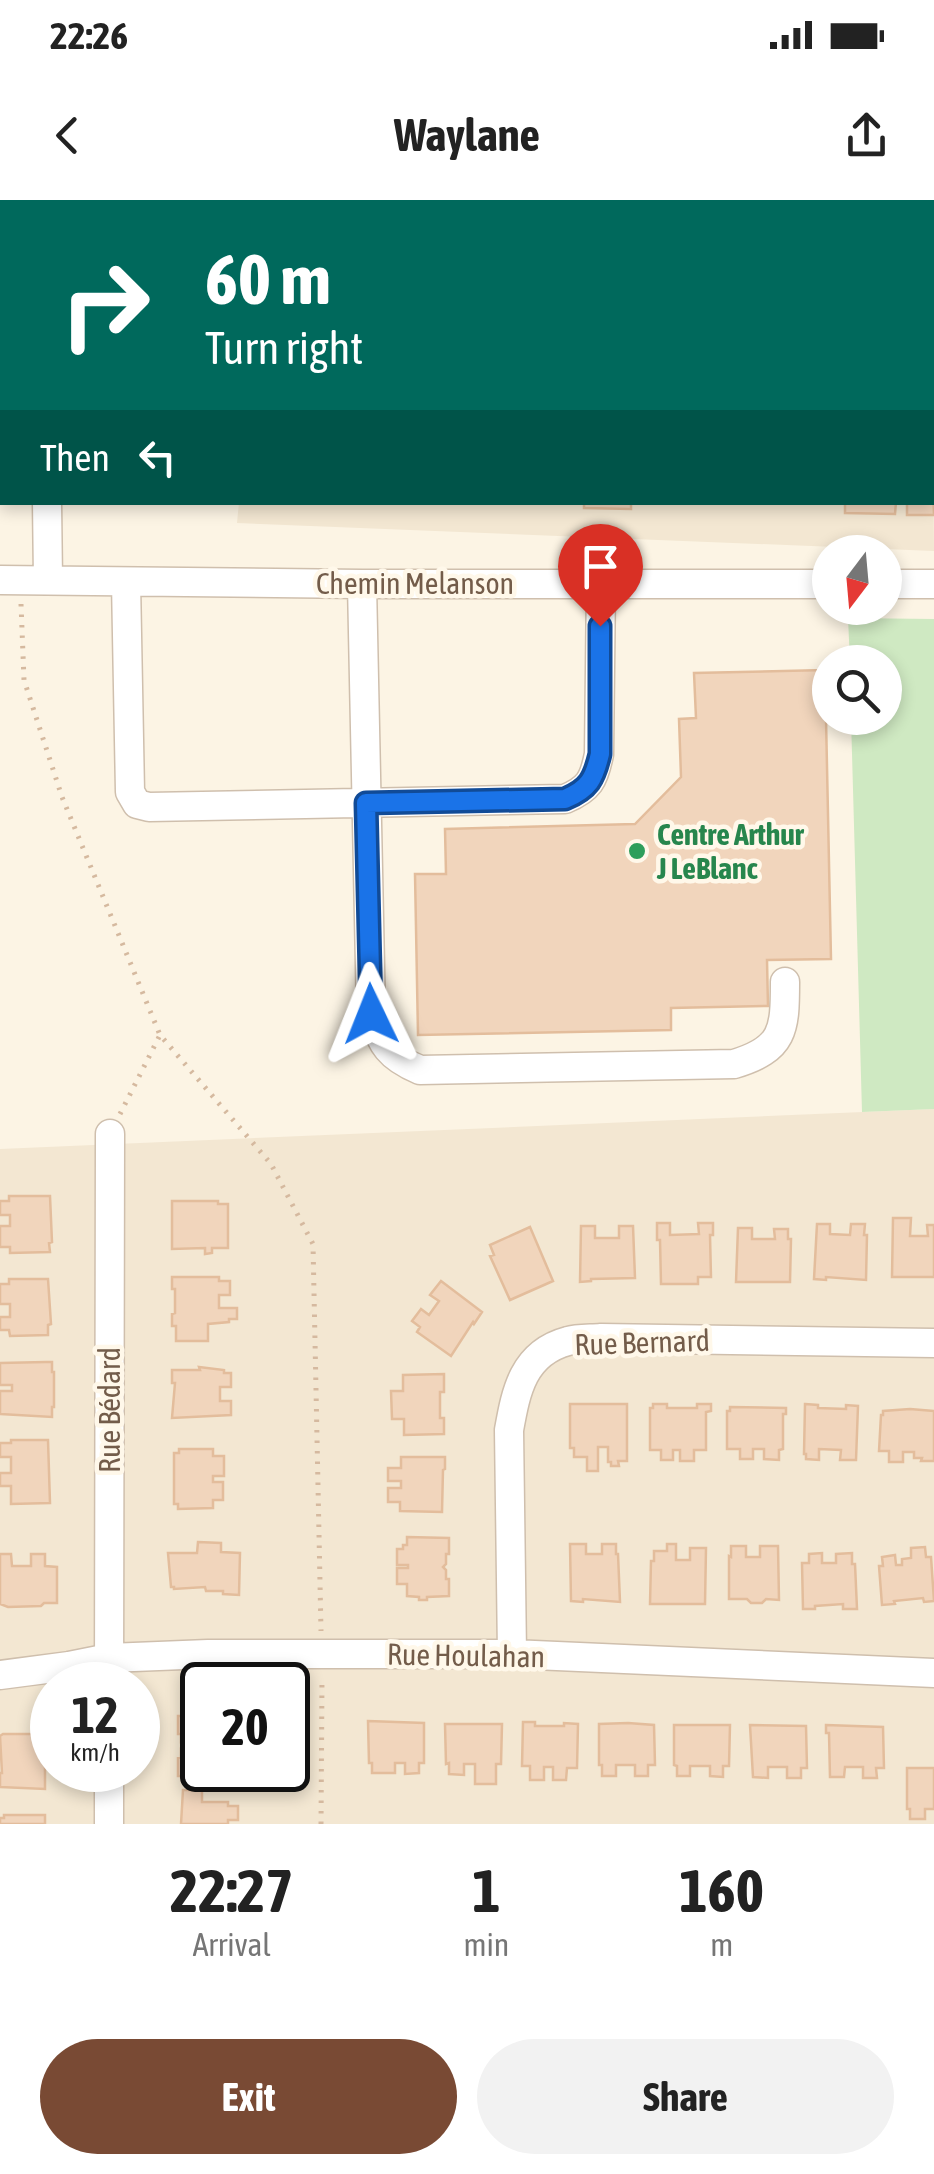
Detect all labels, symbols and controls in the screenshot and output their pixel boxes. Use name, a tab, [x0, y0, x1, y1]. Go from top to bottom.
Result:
text: 22:26	[50, 14, 128, 57]
icon: back	[40, 108, 95, 163]
icon: share	[839, 108, 894, 163]
text: Waylane	[394, 109, 540, 161]
text: 60 m	[205, 239, 331, 319]
icon: right	[40, 240, 170, 370]
text: Turn right	[205, 322, 363, 374]
icon: left	[130, 430, 185, 485]
text: Then	[40, 436, 110, 479]
pin	[558, 524, 643, 627]
north arrow	[812, 535, 902, 625]
map controls	[812, 535, 902, 735]
icon: arrive	[573, 539, 628, 594]
street label: Chemin Melanson	[316, 566, 514, 600]
button: search	[812, 645, 902, 735]
place label: Centre Arthur J LeBlanc	[656, 817, 805, 885]
marker: Centre Arthur J LeBlanc	[626, 840, 648, 862]
position arrow	[319, 962, 423, 1066]
street label: Rue Bernard	[574, 1323, 710, 1361]
street label: Rue Bédard	[92, 1347, 126, 1473]
street label: Rue Houlahan	[387, 1637, 545, 1673]
speed limit sign: 20	[180, 1662, 310, 1792]
text: 12	[71, 1686, 118, 1744]
text: km/h	[70, 1738, 120, 1766]
text: 22:27	[170, 1856, 293, 1925]
text: 1	[472, 1856, 501, 1925]
text: 160	[679, 1856, 764, 1925]
text: Arrival	[193, 1926, 271, 1963]
text: min	[463, 1926, 509, 1963]
text: m	[710, 1926, 733, 1963]
button: Exit	[40, 2039, 457, 2154]
button: Share	[477, 2039, 894, 2154]

